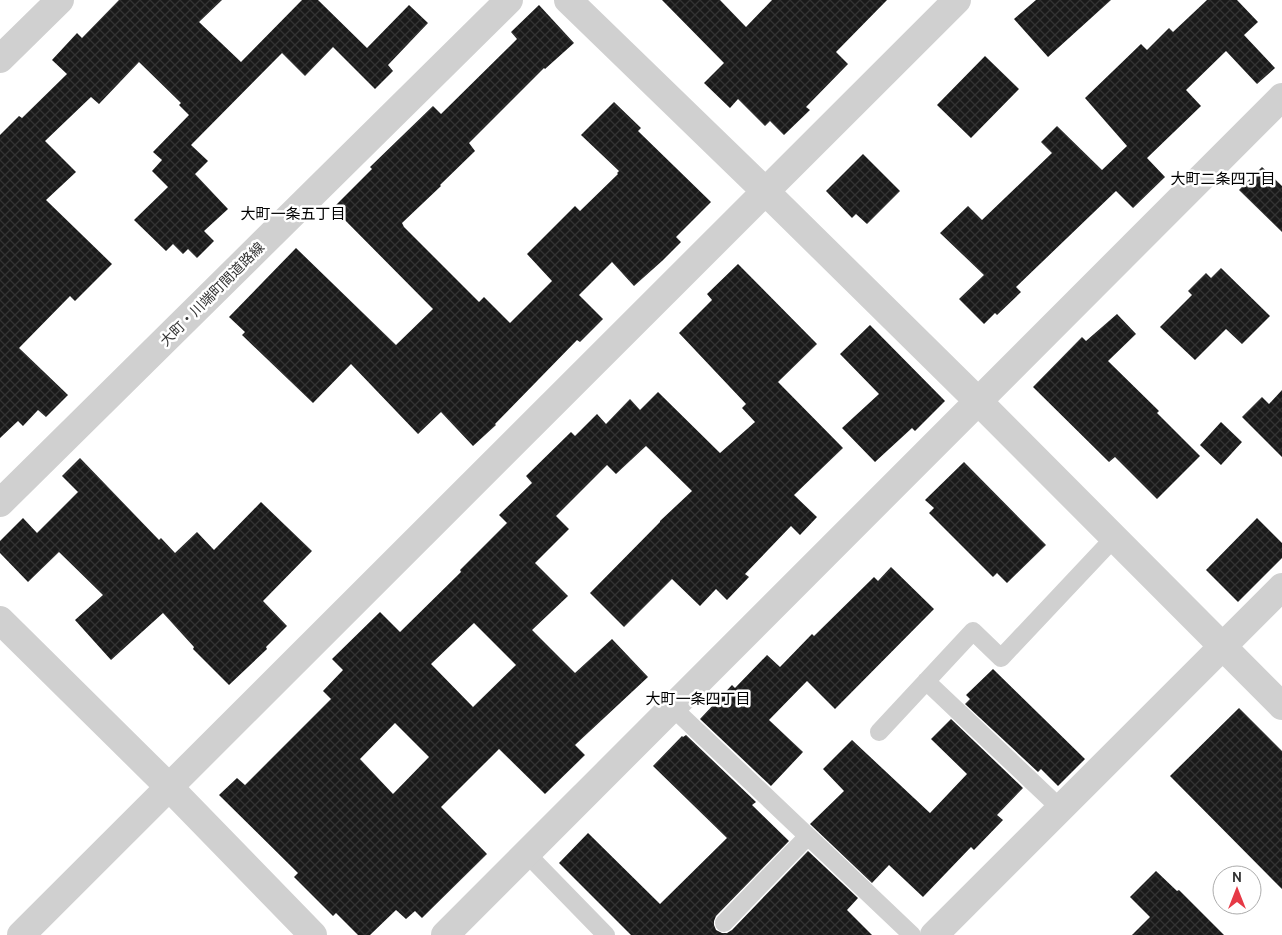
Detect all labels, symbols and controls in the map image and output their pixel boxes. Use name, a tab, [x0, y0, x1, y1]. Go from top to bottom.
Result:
district label: 大町二条四丁目	[1170, 170, 1276, 188]
district label: 大町一条五丁目	[240, 205, 346, 223]
street label: 大町・川端町間道路線	[156, 238, 268, 350]
district label: 大町一条四丁目	[645, 690, 751, 708]
north arrow	[1212, 865, 1262, 915]
text: N	[1232, 868, 1242, 886]

